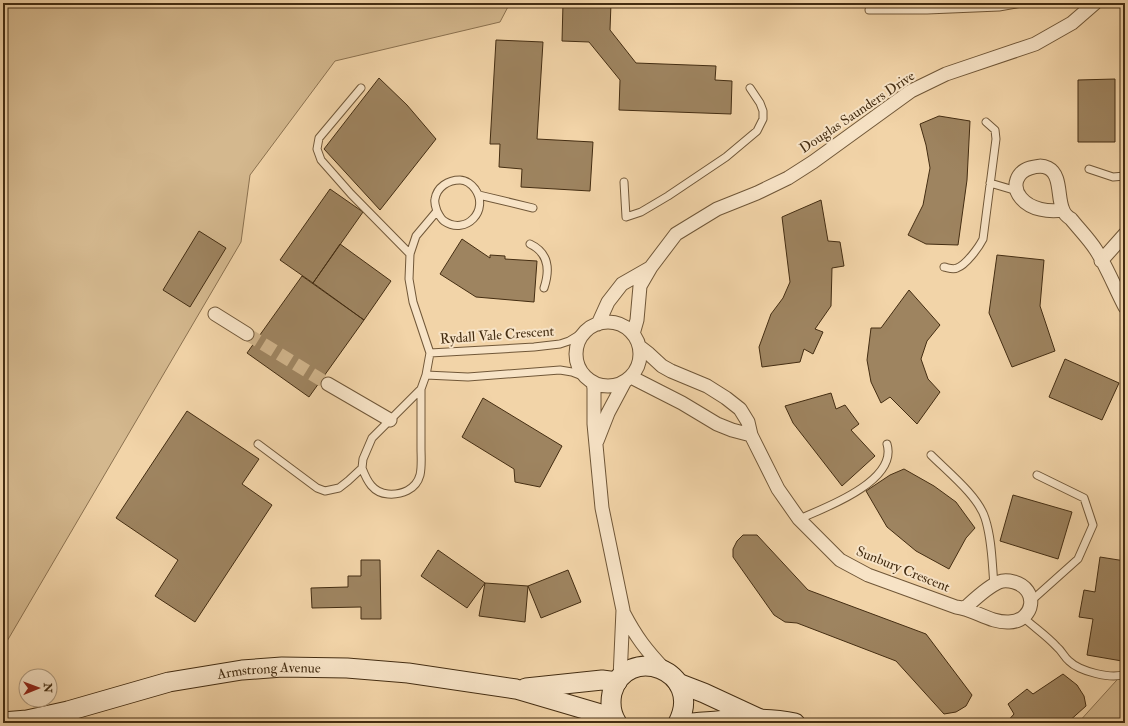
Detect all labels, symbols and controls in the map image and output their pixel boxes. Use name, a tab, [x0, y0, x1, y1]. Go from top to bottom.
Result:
street label: Douglas Saunders Drive	[796, 67, 918, 157]
street label: Rydall Vale Crescent	[439, 322, 555, 348]
street label: Sunbury Crescent	[853, 542, 953, 597]
street label: Armstrong Avenue	[215, 658, 321, 683]
north arrow	[18, 668, 58, 708]
text: N	[41, 682, 54, 694]

